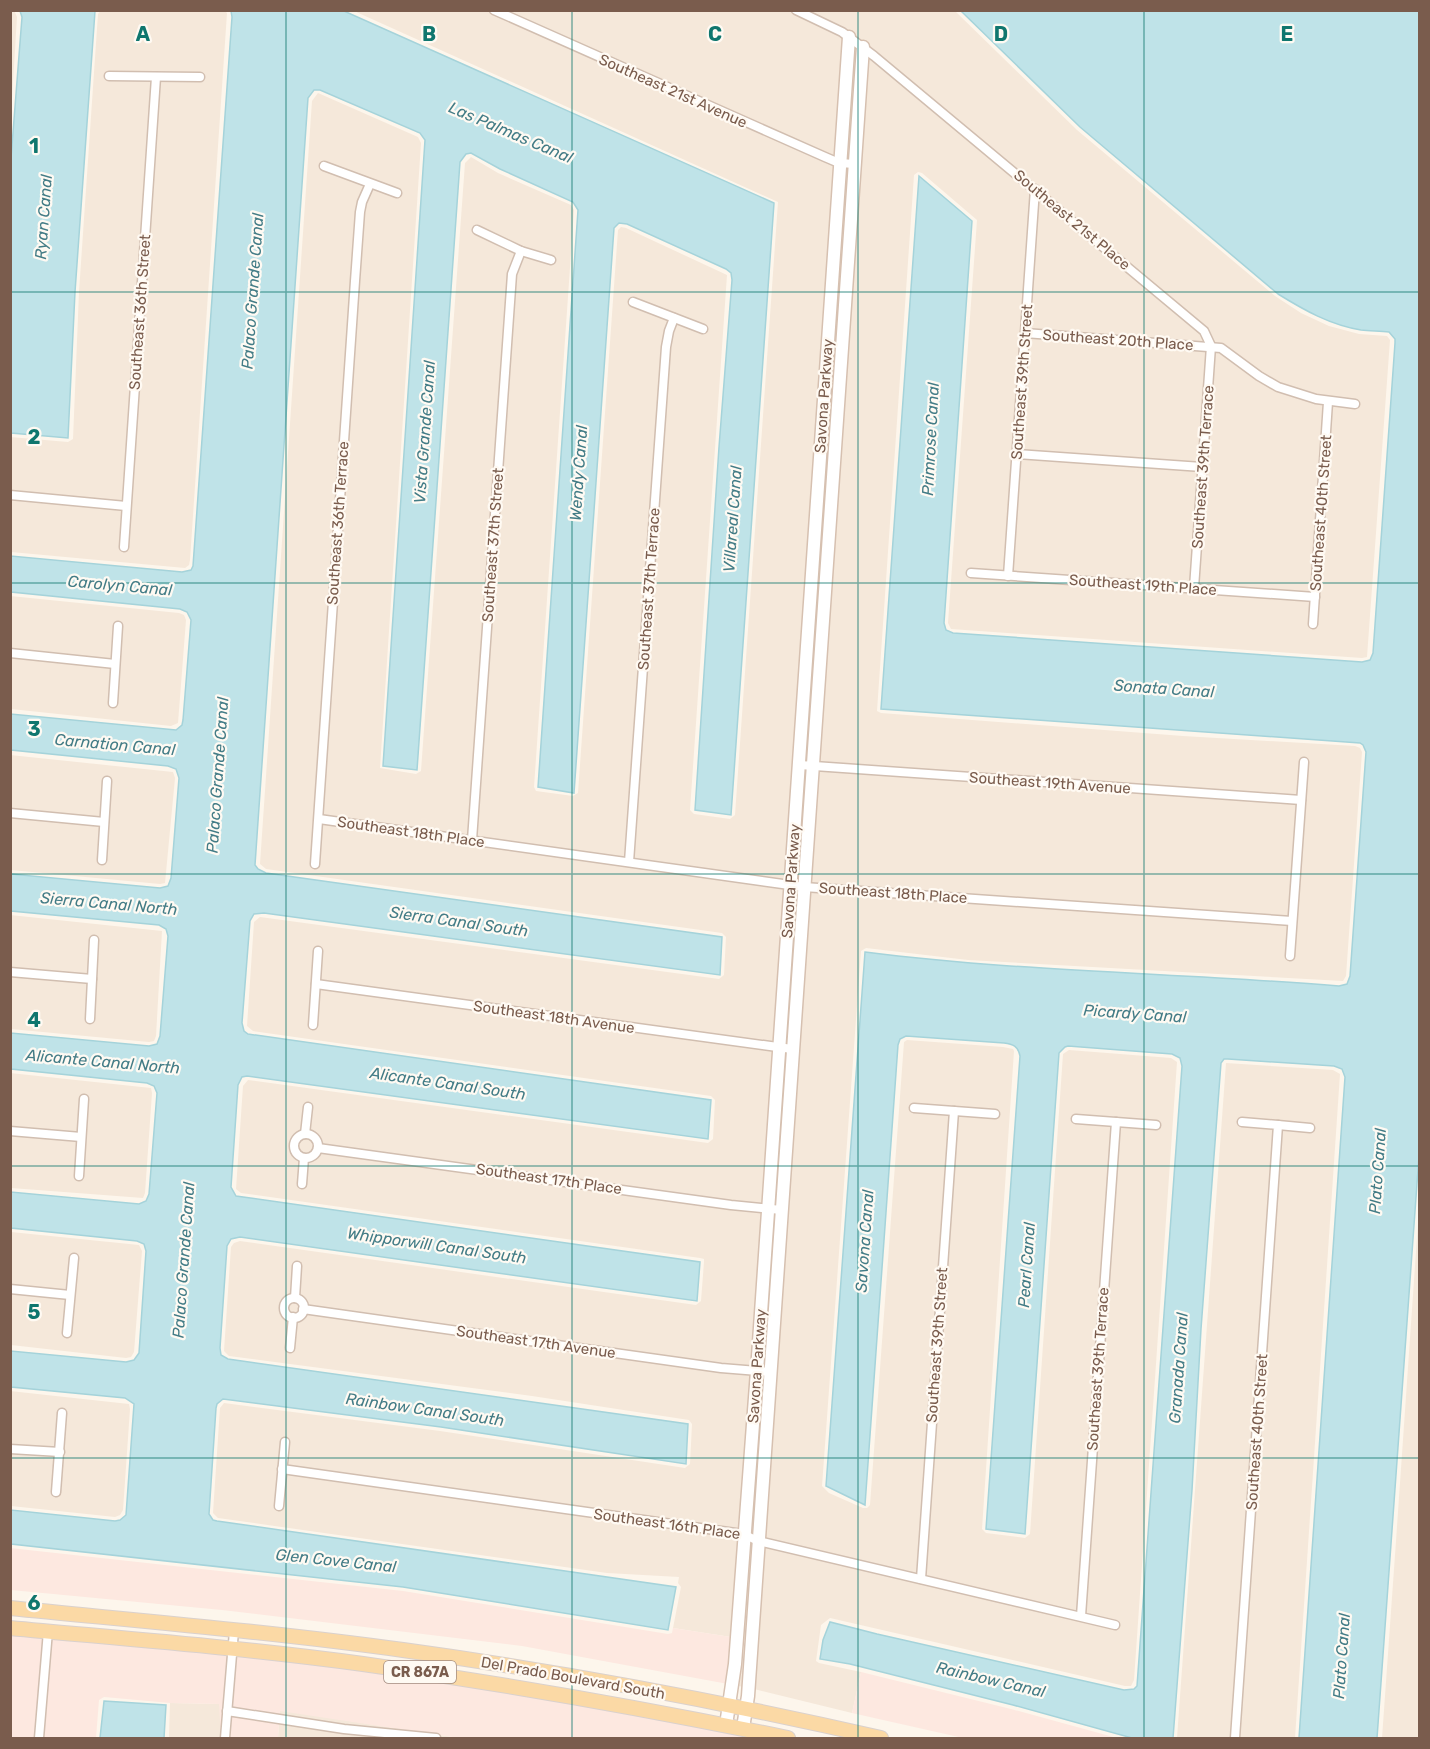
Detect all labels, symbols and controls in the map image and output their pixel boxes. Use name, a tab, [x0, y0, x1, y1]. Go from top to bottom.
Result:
text: A	[136, 22, 151, 46]
text: B	[422, 22, 436, 46]
text: C	[708, 22, 722, 46]
text: D	[994, 22, 1008, 46]
text: E	[1281, 22, 1293, 46]
street label: Southeast 21st Avenue	[596, 50, 750, 132]
water label: Las Palmas Canal	[446, 98, 577, 168]
text: 1	[29, 134, 39, 158]
street label: Southeast 21st Place	[1010, 166, 1134, 274]
water label: Ryan Canal	[31, 173, 56, 260]
water label: Palaco Grande Canal	[238, 211, 268, 370]
street label: Southeast 36th Street	[126, 233, 154, 390]
street label: Southeast 39th Street	[1008, 304, 1036, 460]
street label: Southeast 20th Place	[1042, 326, 1194, 354]
street label: Savona Parkway	[811, 338, 837, 454]
water label: Vista Grande Canal	[410, 359, 439, 504]
water label: Primrose Canal	[918, 381, 943, 496]
street label: Southeast 39th Terrace	[1188, 385, 1218, 549]
water label: Wendy Canal	[566, 423, 591, 522]
text: 2	[28, 425, 41, 449]
street label: Southeast 40th Street	[1307, 434, 1335, 592]
street label: Southeast 36th Terrace	[323, 441, 353, 605]
water label: Villareal Canal	[719, 464, 746, 573]
street label: Southeast 37th Street	[479, 467, 507, 623]
street label: Southeast 37th Terrace	[634, 507, 664, 671]
water label: Carolyn Canal	[67, 571, 174, 600]
street label: Southeast 19th Place	[1069, 571, 1217, 599]
water label: Sonata Canal	[1113, 676, 1216, 702]
water label: Palaco Grande Canal	[203, 695, 233, 854]
text: 3	[27, 717, 41, 741]
water label: Carnation Canal	[54, 730, 177, 759]
street label: Southeast 19th Avenue	[969, 768, 1131, 798]
street label: Southeast 18th Place	[336, 813, 486, 851]
street label: Savona Parkway	[778, 823, 804, 939]
street label: Southeast 18th Place	[818, 879, 968, 907]
water label: Sierra Canal North	[40, 888, 178, 919]
water label: Sierra Canal South	[388, 902, 530, 941]
street label: Southeast 18th Avenue	[472, 997, 636, 1037]
water label: Picardy Canal	[1083, 1000, 1188, 1027]
text: 4	[27, 1008, 41, 1032]
water label: Alicante Canal North	[24, 1045, 181, 1078]
water label: Alicante Canal South	[368, 1063, 527, 1104]
water label: Plato Canal	[1365, 1126, 1390, 1215]
street label: Southeast 17th Place	[475, 1160, 623, 1198]
water label: Palaco Grande Canal	[169, 1180, 199, 1339]
water label: Savona Canal	[851, 1188, 878, 1293]
water label: Pearl Canal	[1014, 1221, 1039, 1308]
water label: Whipporwill Canal South	[346, 1224, 528, 1267]
street label: Southeast 39th Street	[923, 1267, 951, 1423]
street label: Southeast 39th Terrace	[1083, 1287, 1113, 1451]
text: 5	[28, 1300, 41, 1324]
street label: Savona Parkway	[744, 1308, 770, 1424]
water label: Granada Canal	[1165, 1311, 1192, 1424]
street label: Southeast 17th Avenue	[455, 1322, 617, 1362]
street label: Southeast 40th Street	[1243, 1353, 1271, 1511]
water label: Rainbow Canal South	[344, 1389, 505, 1430]
street label: Southeast 16th Place	[592, 1505, 742, 1543]
water label: Glen Cove Canal	[275, 1545, 398, 1576]
text: 6	[27, 1591, 41, 1615]
water label: Plato Canal	[1329, 1611, 1354, 1700]
street label: Del Prado Boulevard South	[480, 1653, 666, 1703]
water label: Rainbow Canal	[934, 1658, 1048, 1702]
road number: CR 867A	[384, 1661, 456, 1683]

